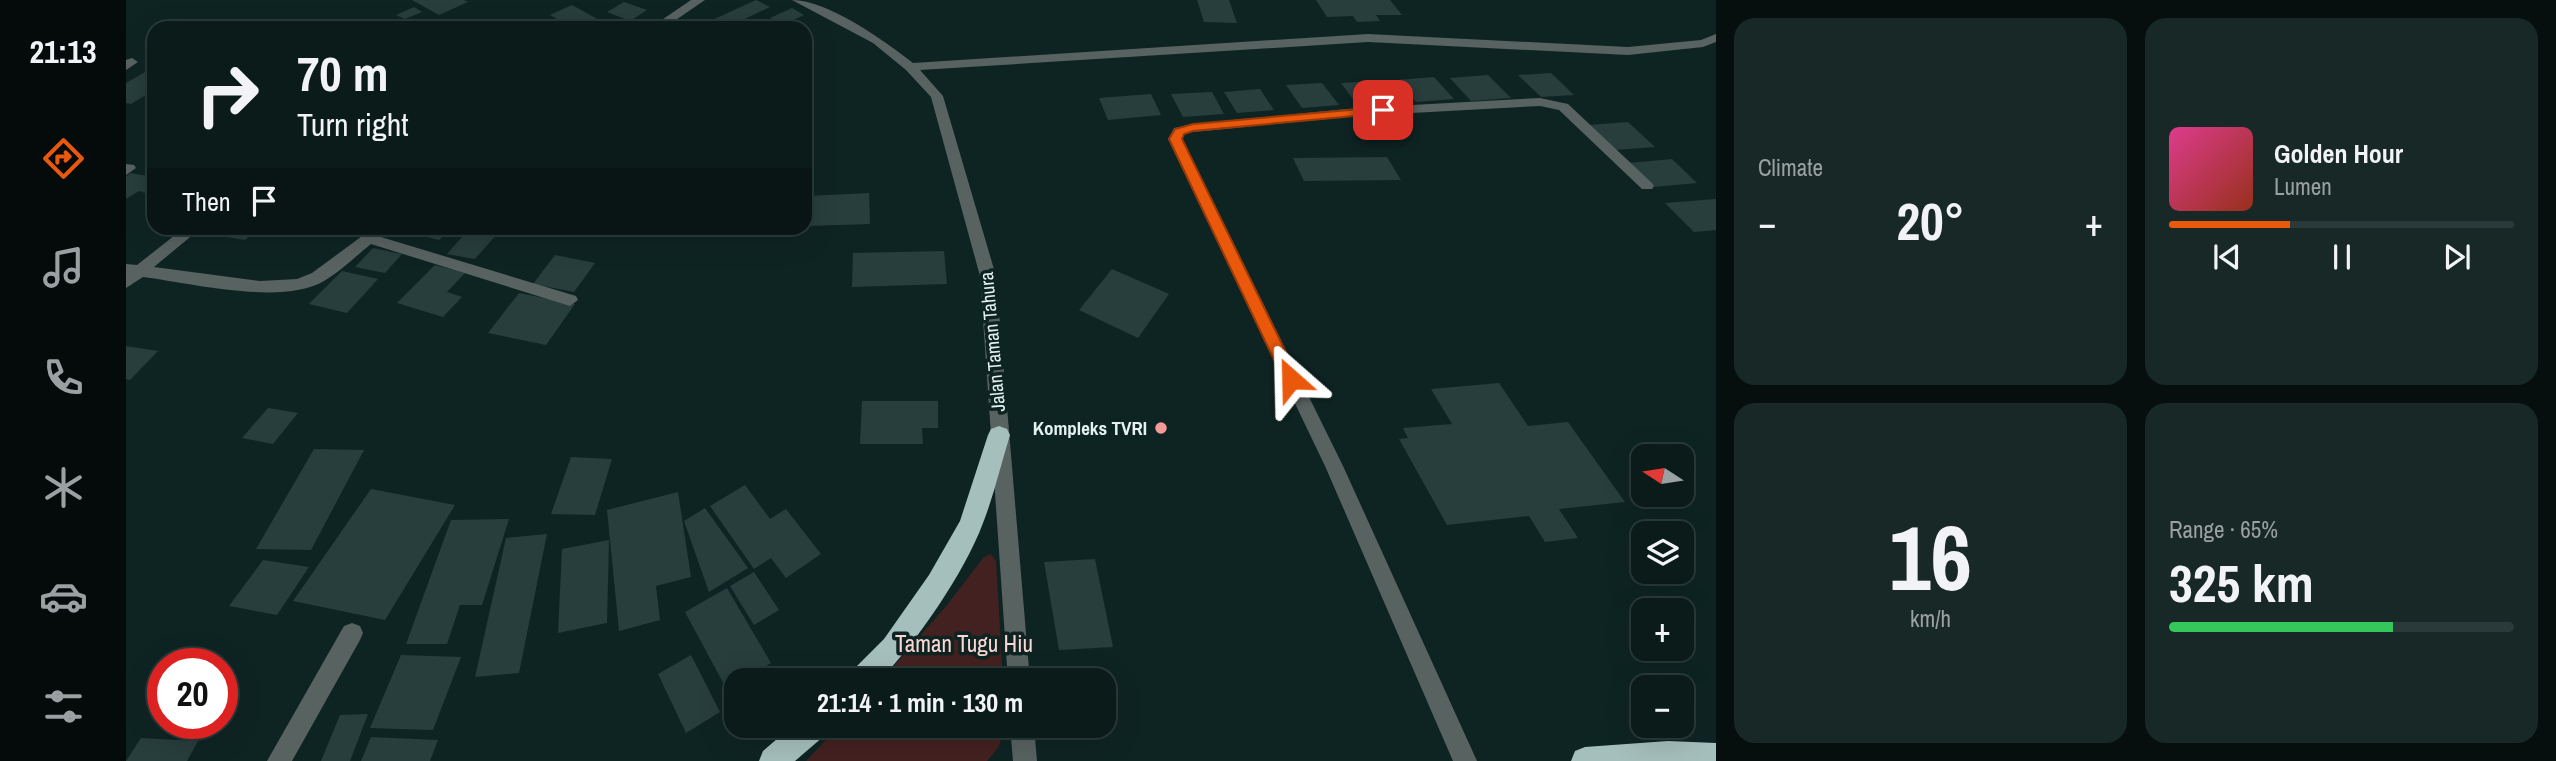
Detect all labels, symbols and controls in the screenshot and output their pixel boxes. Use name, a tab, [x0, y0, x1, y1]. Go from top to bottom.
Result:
text: 21:13	[29, 30, 97, 73]
text: 70 m	[297, 40, 389, 106]
icon: right	[182, 49, 273, 140]
pin	[1353, 80, 1413, 140]
icon: arrive	[1364, 91, 1402, 129]
text: Turn right	[297, 103, 409, 146]
icon: directions	[39, 134, 88, 183]
text: Golden Hour	[2274, 136, 2403, 171]
text: Climate	[1758, 152, 1823, 183]
text: Lumen	[2274, 171, 2332, 202]
icon: arrive	[245, 182, 283, 220]
text: Then	[182, 184, 231, 219]
text: 20°	[1896, 186, 1965, 256]
text: −	[1758, 197, 1776, 248]
text: +	[2085, 197, 2103, 248]
icon: previous	[2208, 238, 2246, 276]
icon: pause	[2323, 238, 2361, 276]
icon: next	[2438, 238, 2476, 276]
icon: music	[39, 243, 88, 292]
street label: Jalan Taman Tahura	[973, 271, 1011, 413]
position arrow	[1254, 342, 1328, 416]
icon: phone	[39, 353, 88, 402]
place label: Kompleks TVRI	[1033, 415, 1147, 441]
marker: Kompleks TVRI	[1153, 420, 1169, 436]
north arrow	[1631, 444, 1694, 508]
map controls	[1631, 444, 1694, 738]
icon: climate	[39, 463, 88, 512]
text: 16	[1889, 496, 1972, 618]
text: Range · 65%	[2169, 514, 2278, 545]
button: layers	[1631, 521, 1694, 584]
text: 325 km	[2169, 548, 2314, 618]
icon: car	[39, 572, 88, 621]
button: +	[1631, 598, 1694, 661]
text: km/h	[1910, 603, 1951, 634]
park label: Taman Tugu Hiu	[895, 628, 1033, 659]
speed limit sign: 20	[147, 648, 238, 739]
button: −	[1631, 675, 1694, 738]
icon: filters	[39, 682, 88, 731]
text: 21:14 · 1 min · 130 m	[817, 685, 1023, 720]

